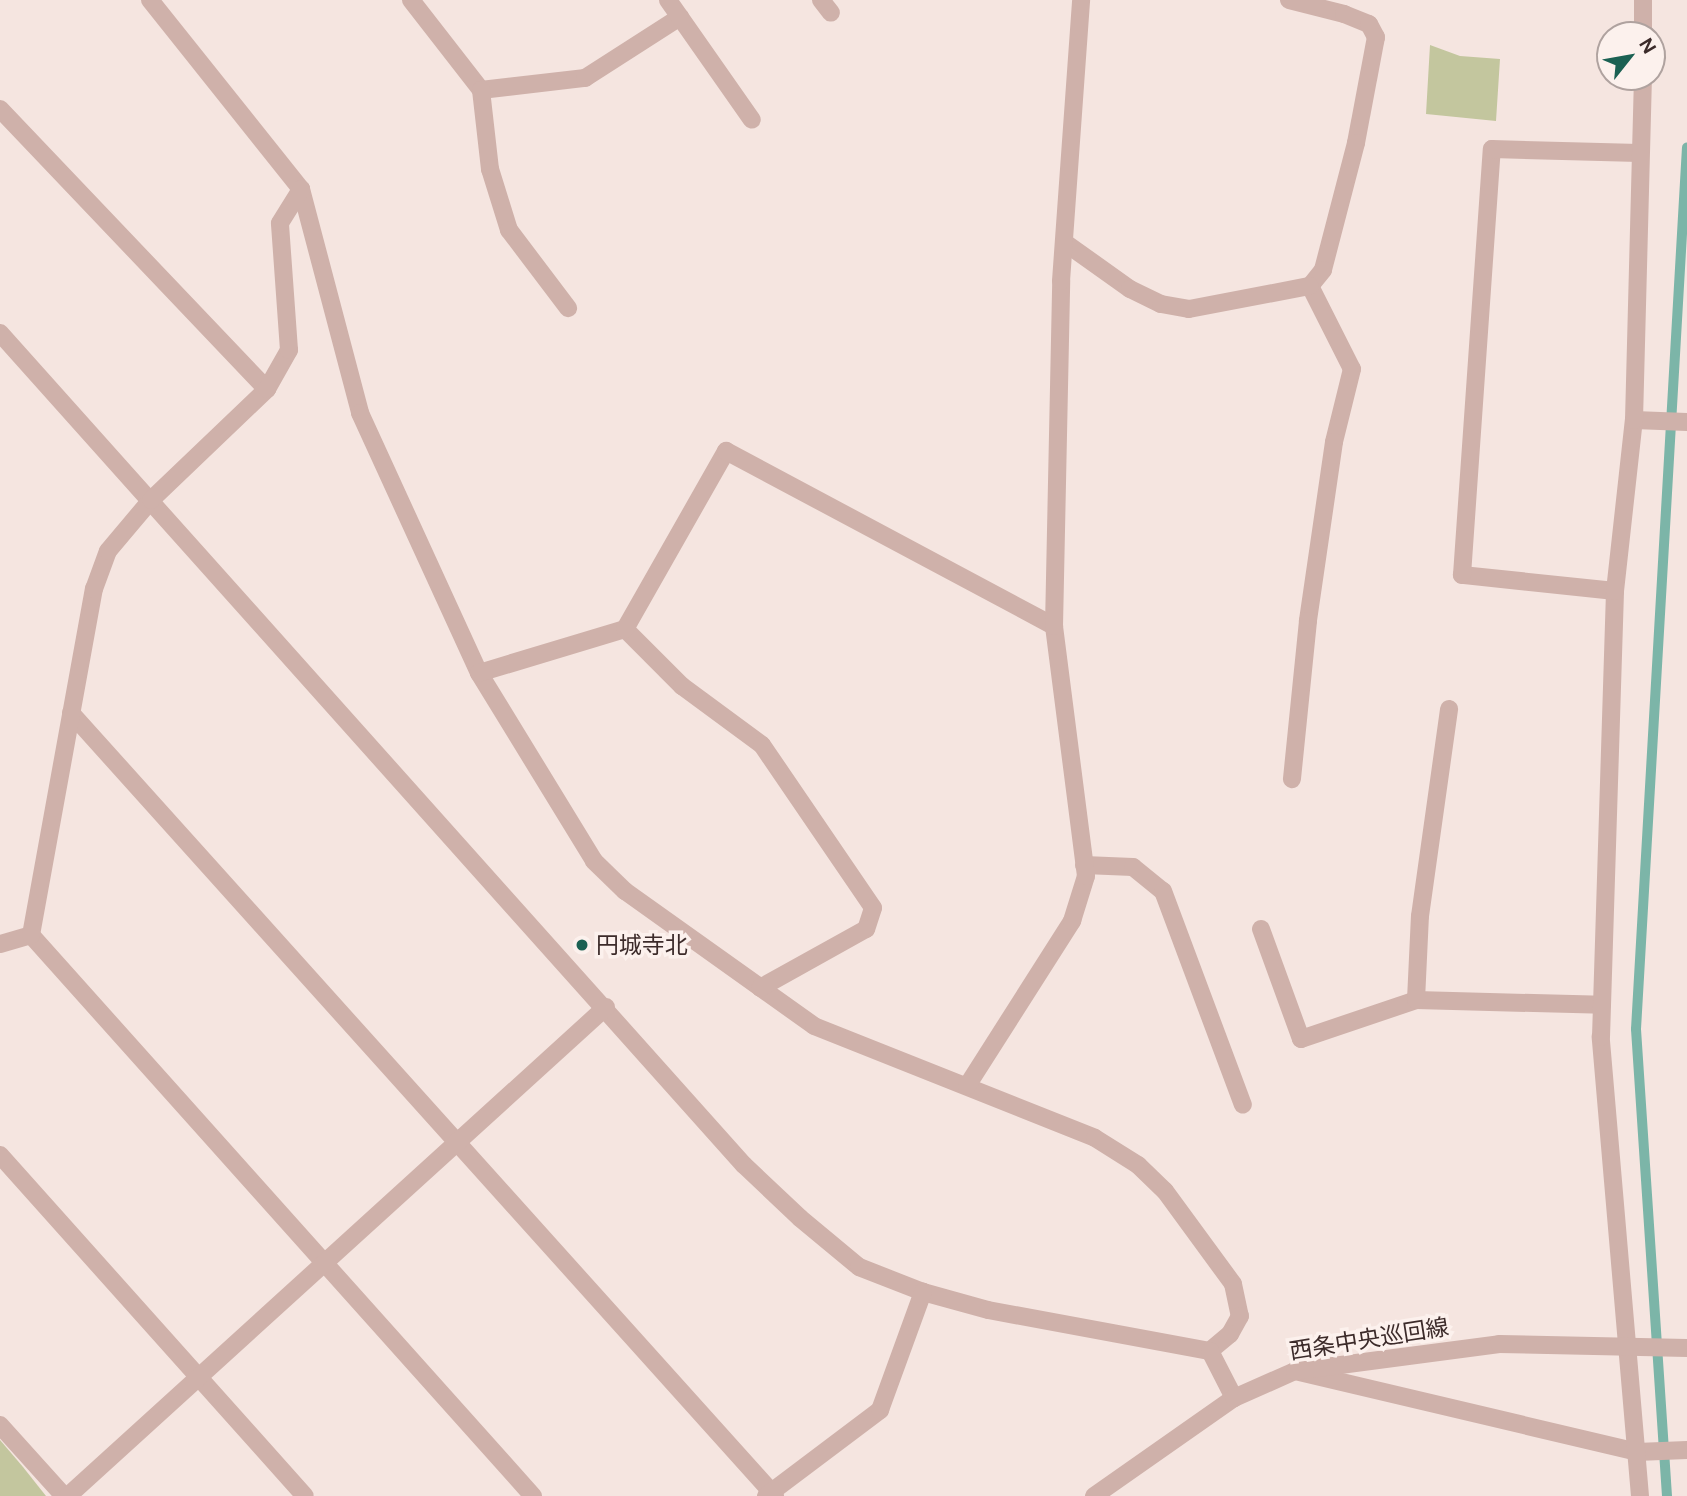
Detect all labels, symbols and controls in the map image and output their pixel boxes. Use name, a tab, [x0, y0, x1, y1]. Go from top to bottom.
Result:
north arrow	[1596, 21, 1666, 91]
text: N	[1633, 34, 1662, 58]
place label: 円城寺北	[596, 931, 688, 959]
marker: 円城寺北	[574, 937, 590, 953]
street label: 西条中央巡回線	[1287, 1313, 1451, 1365]

